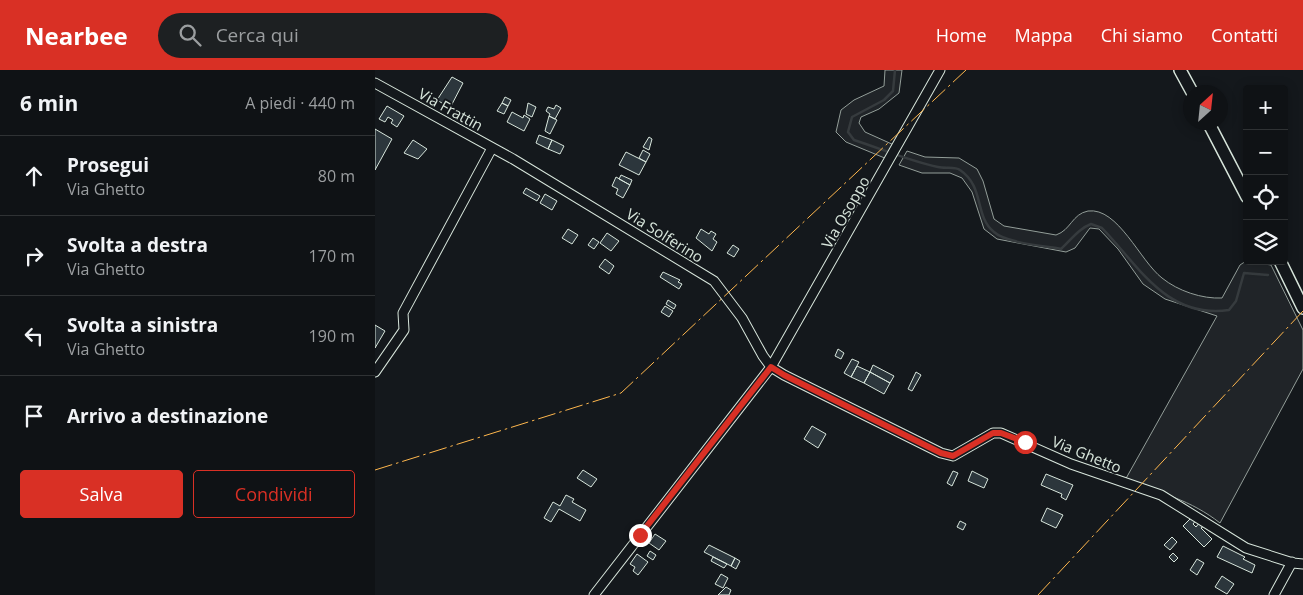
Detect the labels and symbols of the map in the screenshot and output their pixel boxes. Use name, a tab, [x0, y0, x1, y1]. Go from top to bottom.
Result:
street label: Via Frattin	[415, 83, 487, 135]
north arrow	[1183, 85, 1228, 130]
street label: Via Osoppo	[816, 172, 874, 252]
street label: Via Solferino	[623, 203, 707, 267]
route start	[1014, 431, 1037, 454]
street label: Via Ghetto	[1049, 431, 1125, 477]
route end	[629, 524, 652, 547]

